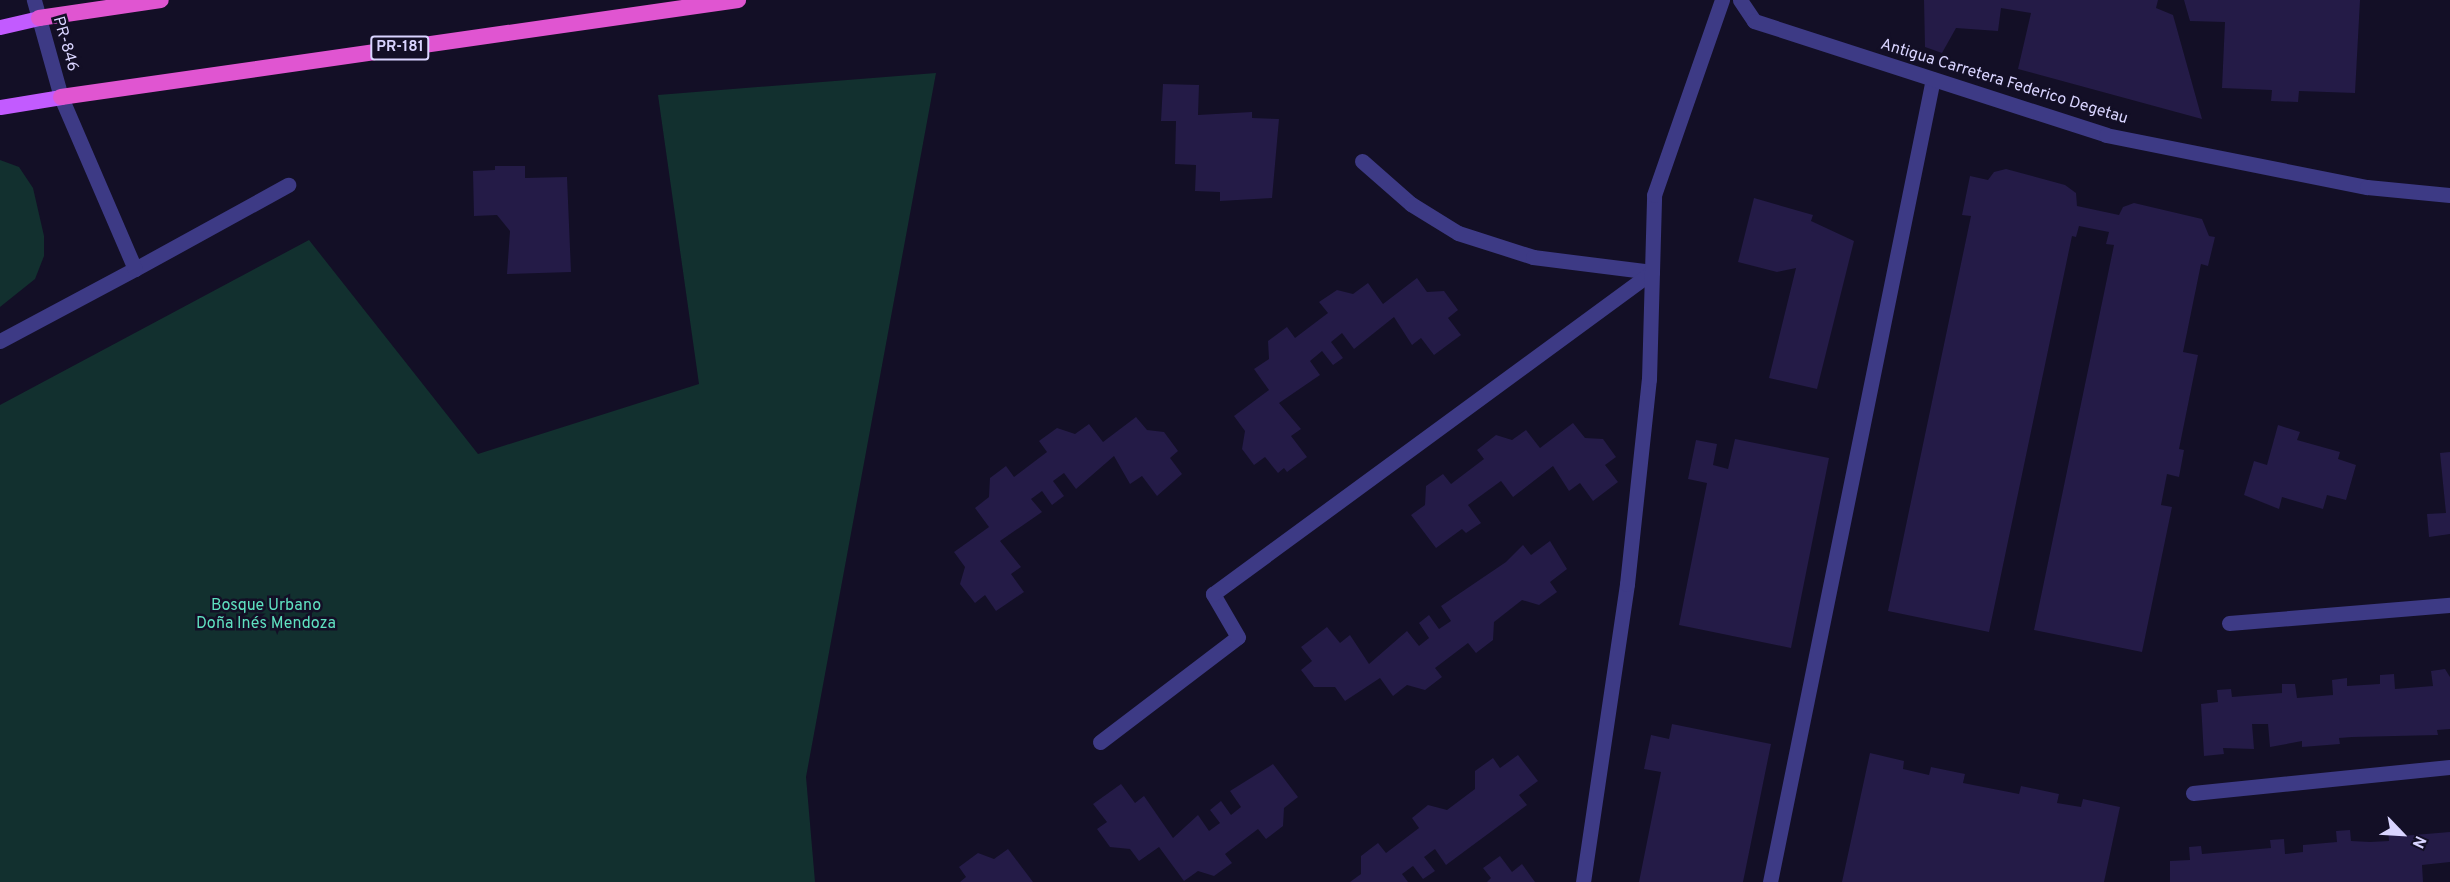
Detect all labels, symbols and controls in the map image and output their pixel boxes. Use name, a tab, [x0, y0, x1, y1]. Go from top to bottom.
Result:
street label: PR-846	[48, 14, 82, 74]
street label: Antigua Carretera Federico Degetau	[1878, 35, 2130, 129]
road number: PR-181	[370, 36, 430, 60]
park label: Bosque Urbano Doña Inés Mendoza	[196, 596, 336, 634]
north arrow	[2372, 804, 2432, 864]
text: N	[2407, 832, 2430, 851]

